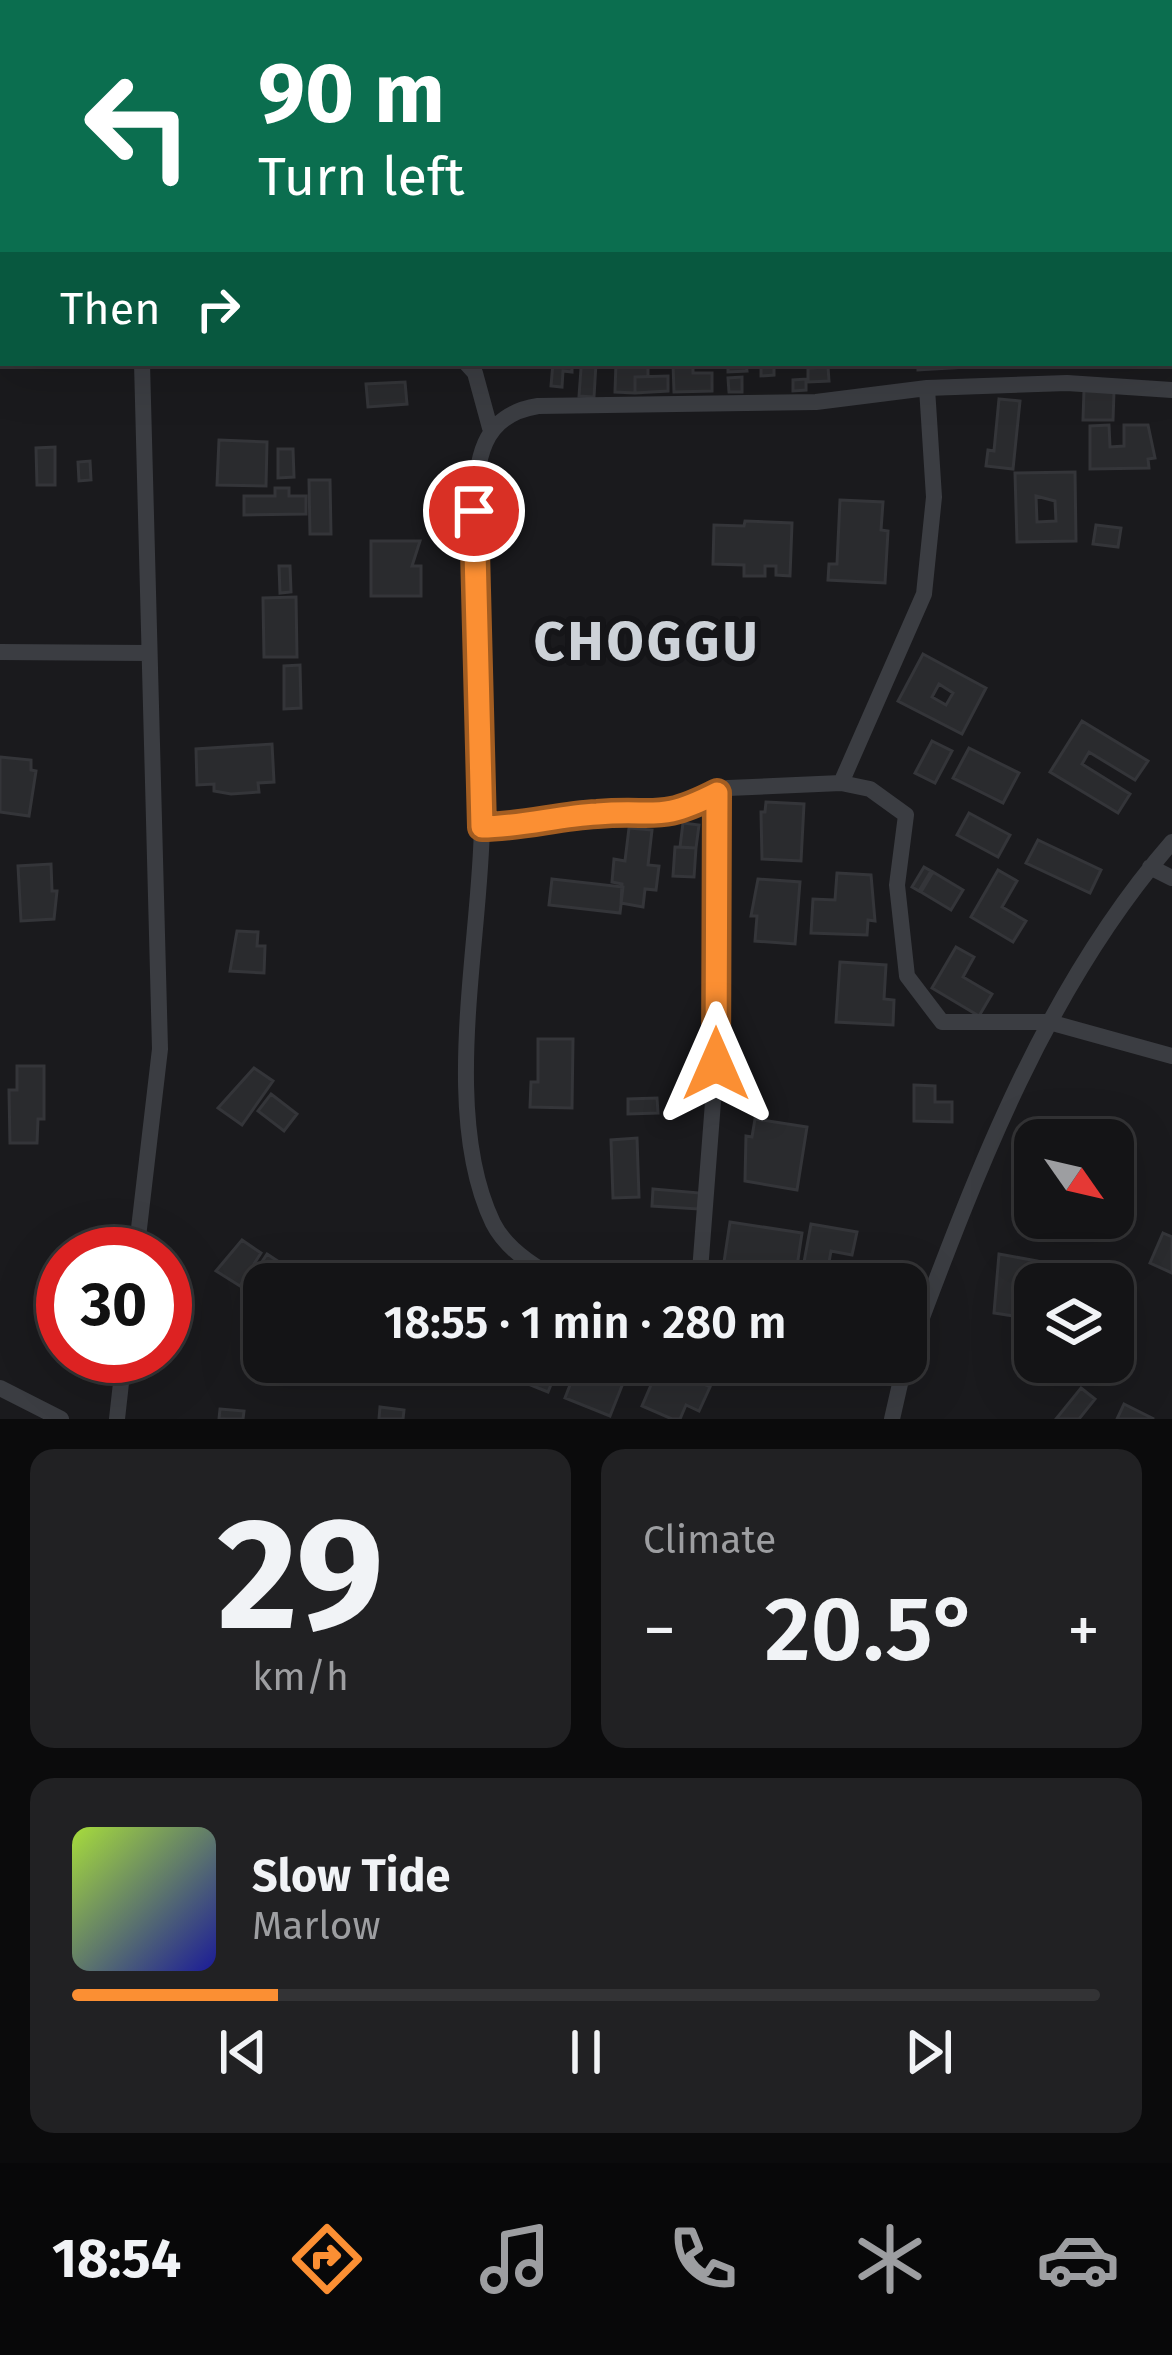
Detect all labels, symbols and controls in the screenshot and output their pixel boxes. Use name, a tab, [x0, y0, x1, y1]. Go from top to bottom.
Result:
text: 90 m	[258, 43, 445, 144]
icon: left	[60, 48, 216, 204]
text: Turn left	[258, 145, 465, 209]
icon: right	[185, 276, 251, 342]
text: Then	[60, 282, 161, 336]
pin	[423, 460, 525, 562]
icon: arrive	[441, 478, 507, 544]
district label: CHOGGU	[533, 610, 761, 674]
position arrow	[653, 1001, 779, 1127]
north arrow	[1014, 1119, 1134, 1239]
map controls	[1014, 1119, 1134, 1383]
speed limit sign: 30	[36, 1227, 192, 1383]
button: layers	[1014, 1263, 1134, 1383]
text: 18:55 · 1 min · 280 m	[384, 1296, 786, 1350]
text: 29	[217, 1482, 384, 1669]
text: Climate	[643, 1517, 776, 1563]
text: 20.5°	[764, 1576, 979, 1684]
text: −	[643, 1591, 676, 1670]
text: +	[1067, 1591, 1100, 1670]
text: km/h	[252, 1654, 349, 1700]
text: Slow Tide	[252, 1849, 450, 1903]
text: Marlow	[252, 1903, 381, 1949]
icon: previous	[210, 2019, 276, 2085]
icon: pause	[553, 2019, 619, 2085]
icon: next	[896, 2019, 962, 2085]
icon: directions	[285, 2217, 369, 2301]
icon: music	[473, 2217, 557, 2301]
icon: phone	[661, 2217, 745, 2301]
icon: climate	[848, 2217, 932, 2301]
icon: car	[1036, 2217, 1120, 2301]
text: 18:54	[52, 2227, 181, 2291]

